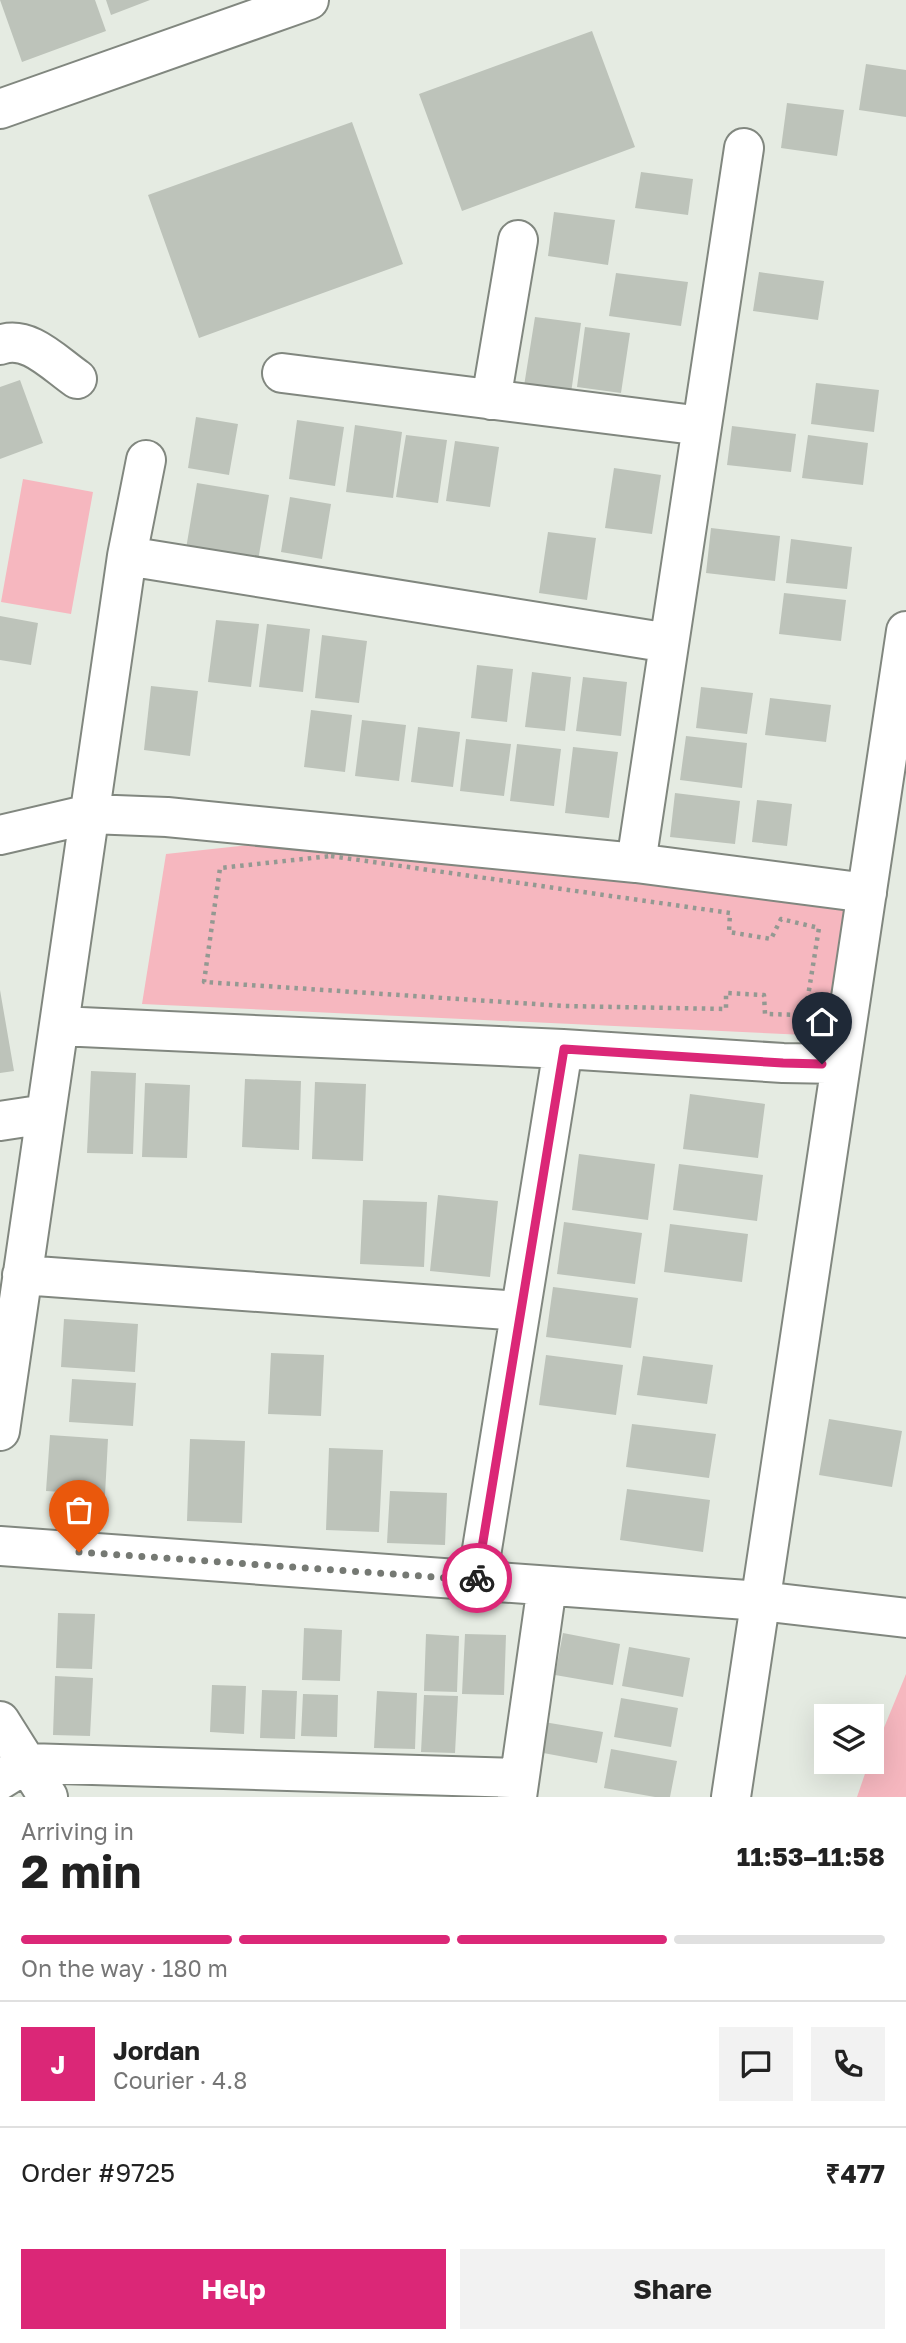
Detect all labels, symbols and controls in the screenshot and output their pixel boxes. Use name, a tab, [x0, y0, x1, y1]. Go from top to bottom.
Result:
pin	[792, 992, 852, 1064]
icon: home	[803, 1003, 841, 1041]
pin	[49, 1480, 109, 1552]
icon: bag	[60, 1491, 98, 1529]
courier	[442, 1543, 512, 1613]
icon: bike	[458, 1559, 496, 1597]
map controls	[814, 1704, 884, 1774]
button: layers	[814, 1704, 884, 1774]
text: Arriving in	[21, 1817, 134, 1845]
text: 11:53–11:58	[737, 1841, 885, 1872]
text: 2 min	[21, 1843, 141, 1898]
text: On the way · 180 m	[21, 1954, 228, 1982]
button: chat	[719, 2027, 793, 2101]
button: phone	[811, 2027, 885, 2101]
text: Jordan	[113, 2035, 200, 2066]
text: J	[51, 2049, 65, 2080]
text: Courier · 4.8	[113, 2066, 247, 2094]
text: Order #9725	[21, 2157, 175, 2188]
text: ₹477	[826, 2158, 885, 2189]
button: Help	[21, 2249, 446, 2329]
button: Share	[460, 2249, 885, 2329]

